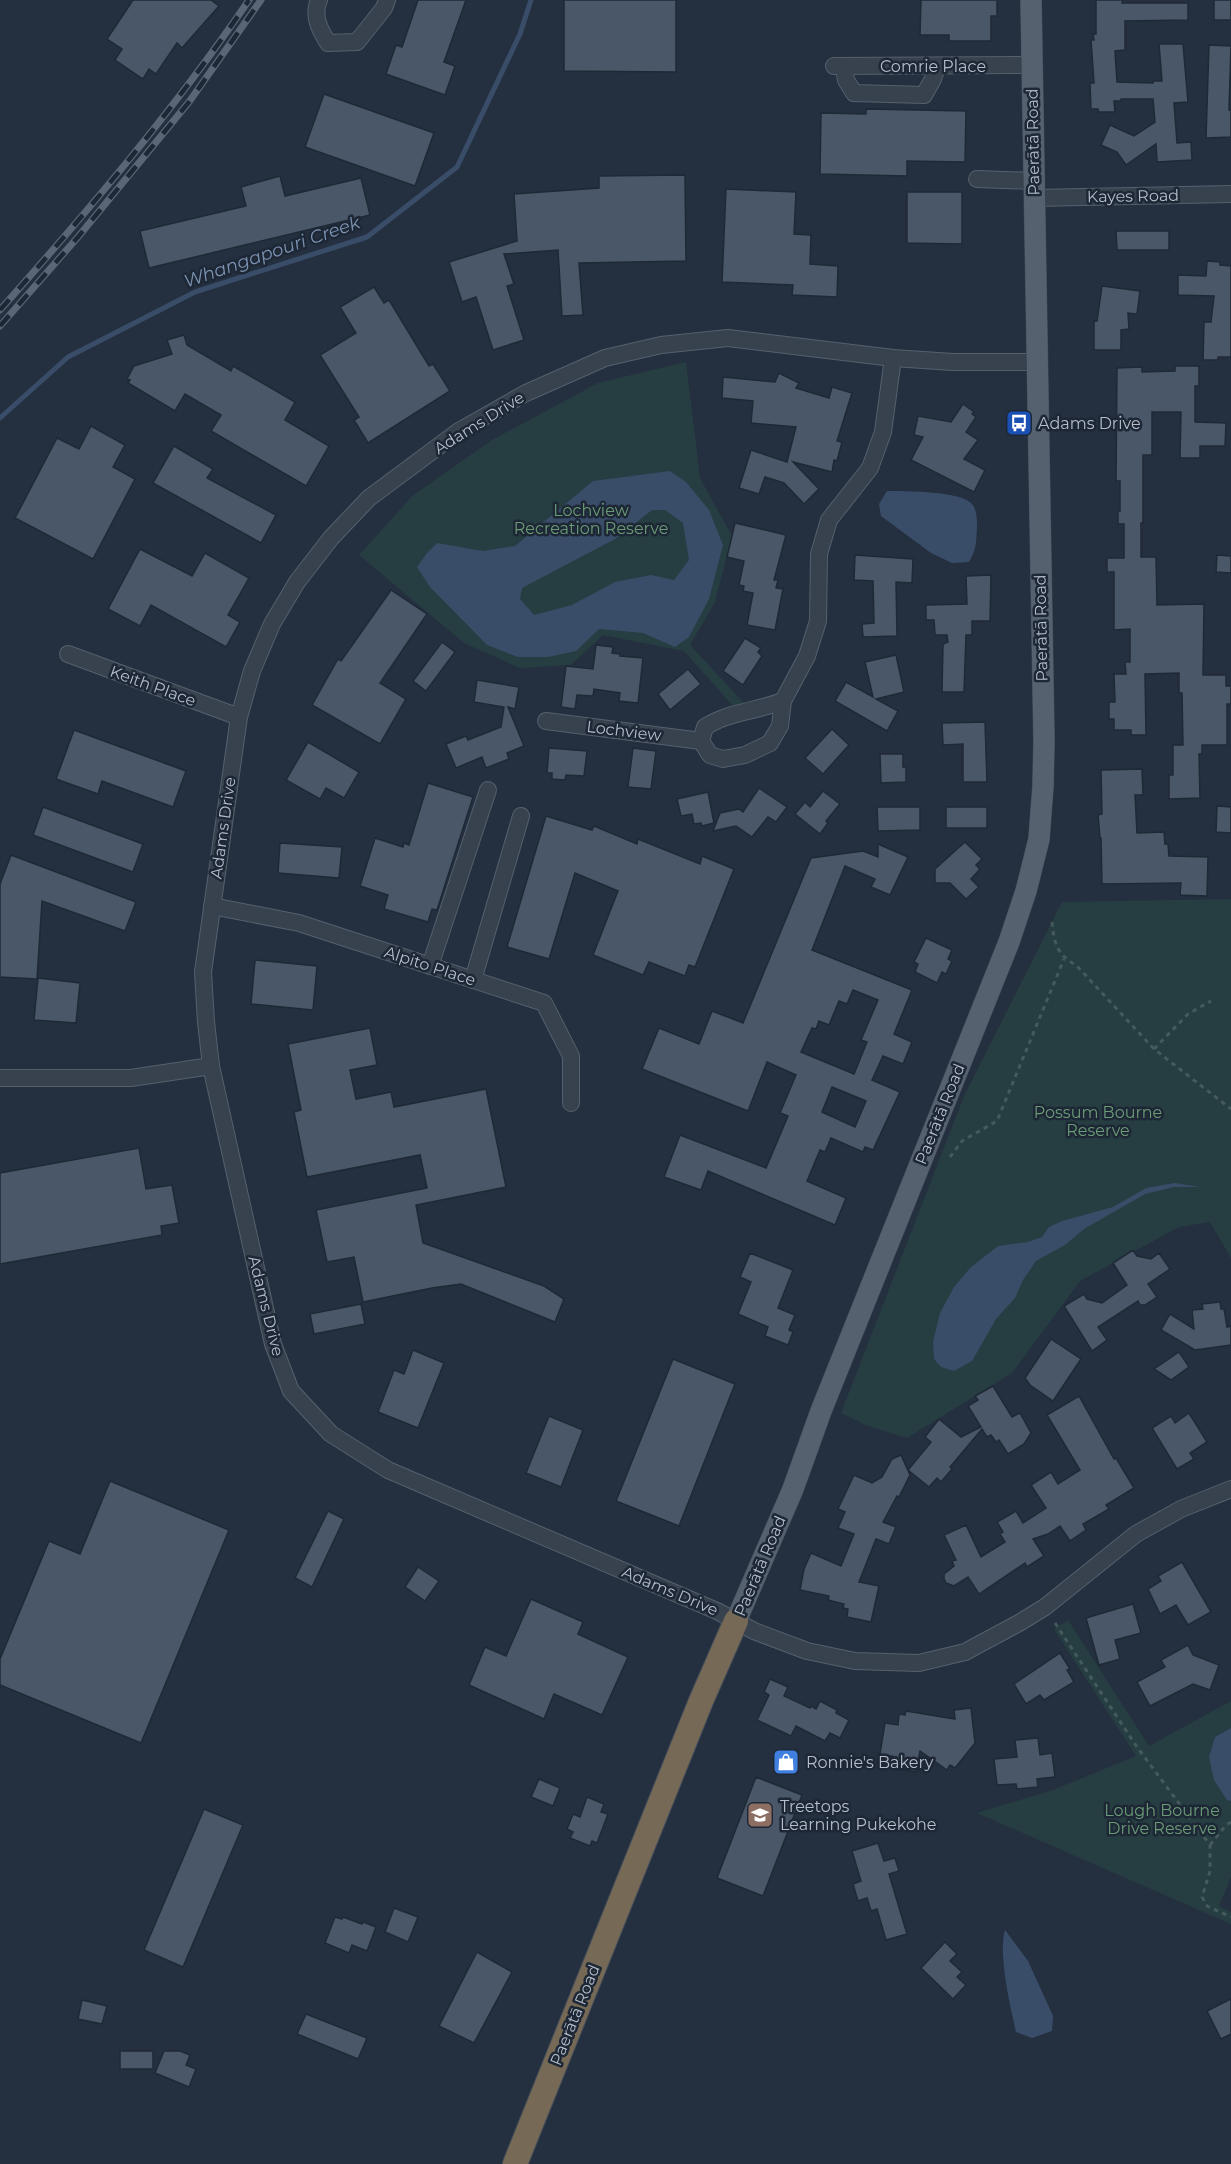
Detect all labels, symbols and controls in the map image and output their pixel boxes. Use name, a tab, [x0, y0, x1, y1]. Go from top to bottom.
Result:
street label: Comrie Place	[880, 57, 986, 76]
street label: Paerātā Road	[1023, 88, 1043, 196]
street label: Kayes Road	[1087, 186, 1179, 206]
water label: Whangapouri Creek	[181, 211, 364, 293]
street label: Adams Drive	[430, 388, 528, 458]
bus stop icon: Adams Drive	[1004, 408, 1034, 438]
place label: Adams Drive	[1038, 414, 1141, 433]
park label: Lochview Recreation Reserve	[514, 501, 668, 538]
street label: Paerātā Road	[1031, 574, 1051, 682]
street label: Keith Place	[107, 662, 199, 710]
street label: Lochview	[585, 717, 663, 745]
street label: Adams Drive	[206, 776, 240, 880]
street label: Alpito Place	[382, 942, 478, 990]
street label: Paerātā Road	[911, 1061, 969, 1167]
park label: Possum Bourne Reserve	[1034, 1103, 1162, 1140]
street label: Adams Drive	[244, 1254, 288, 1358]
street label: Paerātā Road	[730, 1513, 790, 1619]
street label: Adams Drive	[619, 1562, 721, 1620]
shop icon: Ronnie's Bakery	[771, 1747, 801, 1777]
place label: Ronnie's Bakery	[806, 1753, 934, 1772]
place label: Treetops Learning Pukekohe	[780, 1797, 936, 1834]
school or university icon: Treetops Learning Pukekohe	[745, 1800, 775, 1830]
park label: Lough Bourne Drive Reserve	[1104, 1801, 1220, 1838]
street label: Paerātā Road	[546, 1962, 604, 2068]

